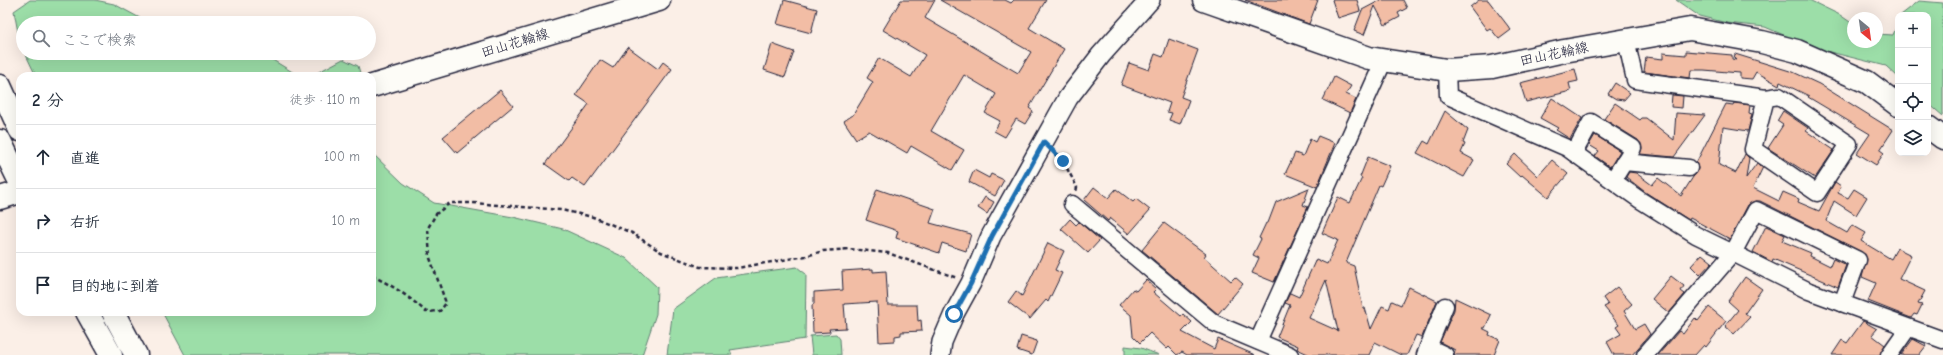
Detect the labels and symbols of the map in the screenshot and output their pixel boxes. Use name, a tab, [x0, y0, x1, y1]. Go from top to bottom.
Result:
north arrow	[1847, 12, 1883, 48]
street label: 田山花輪線	[479, 25, 551, 61]
street label: 田山花輪線	[1518, 38, 1590, 70]
route end	[1054, 152, 1072, 170]
route start	[945, 305, 963, 323]

